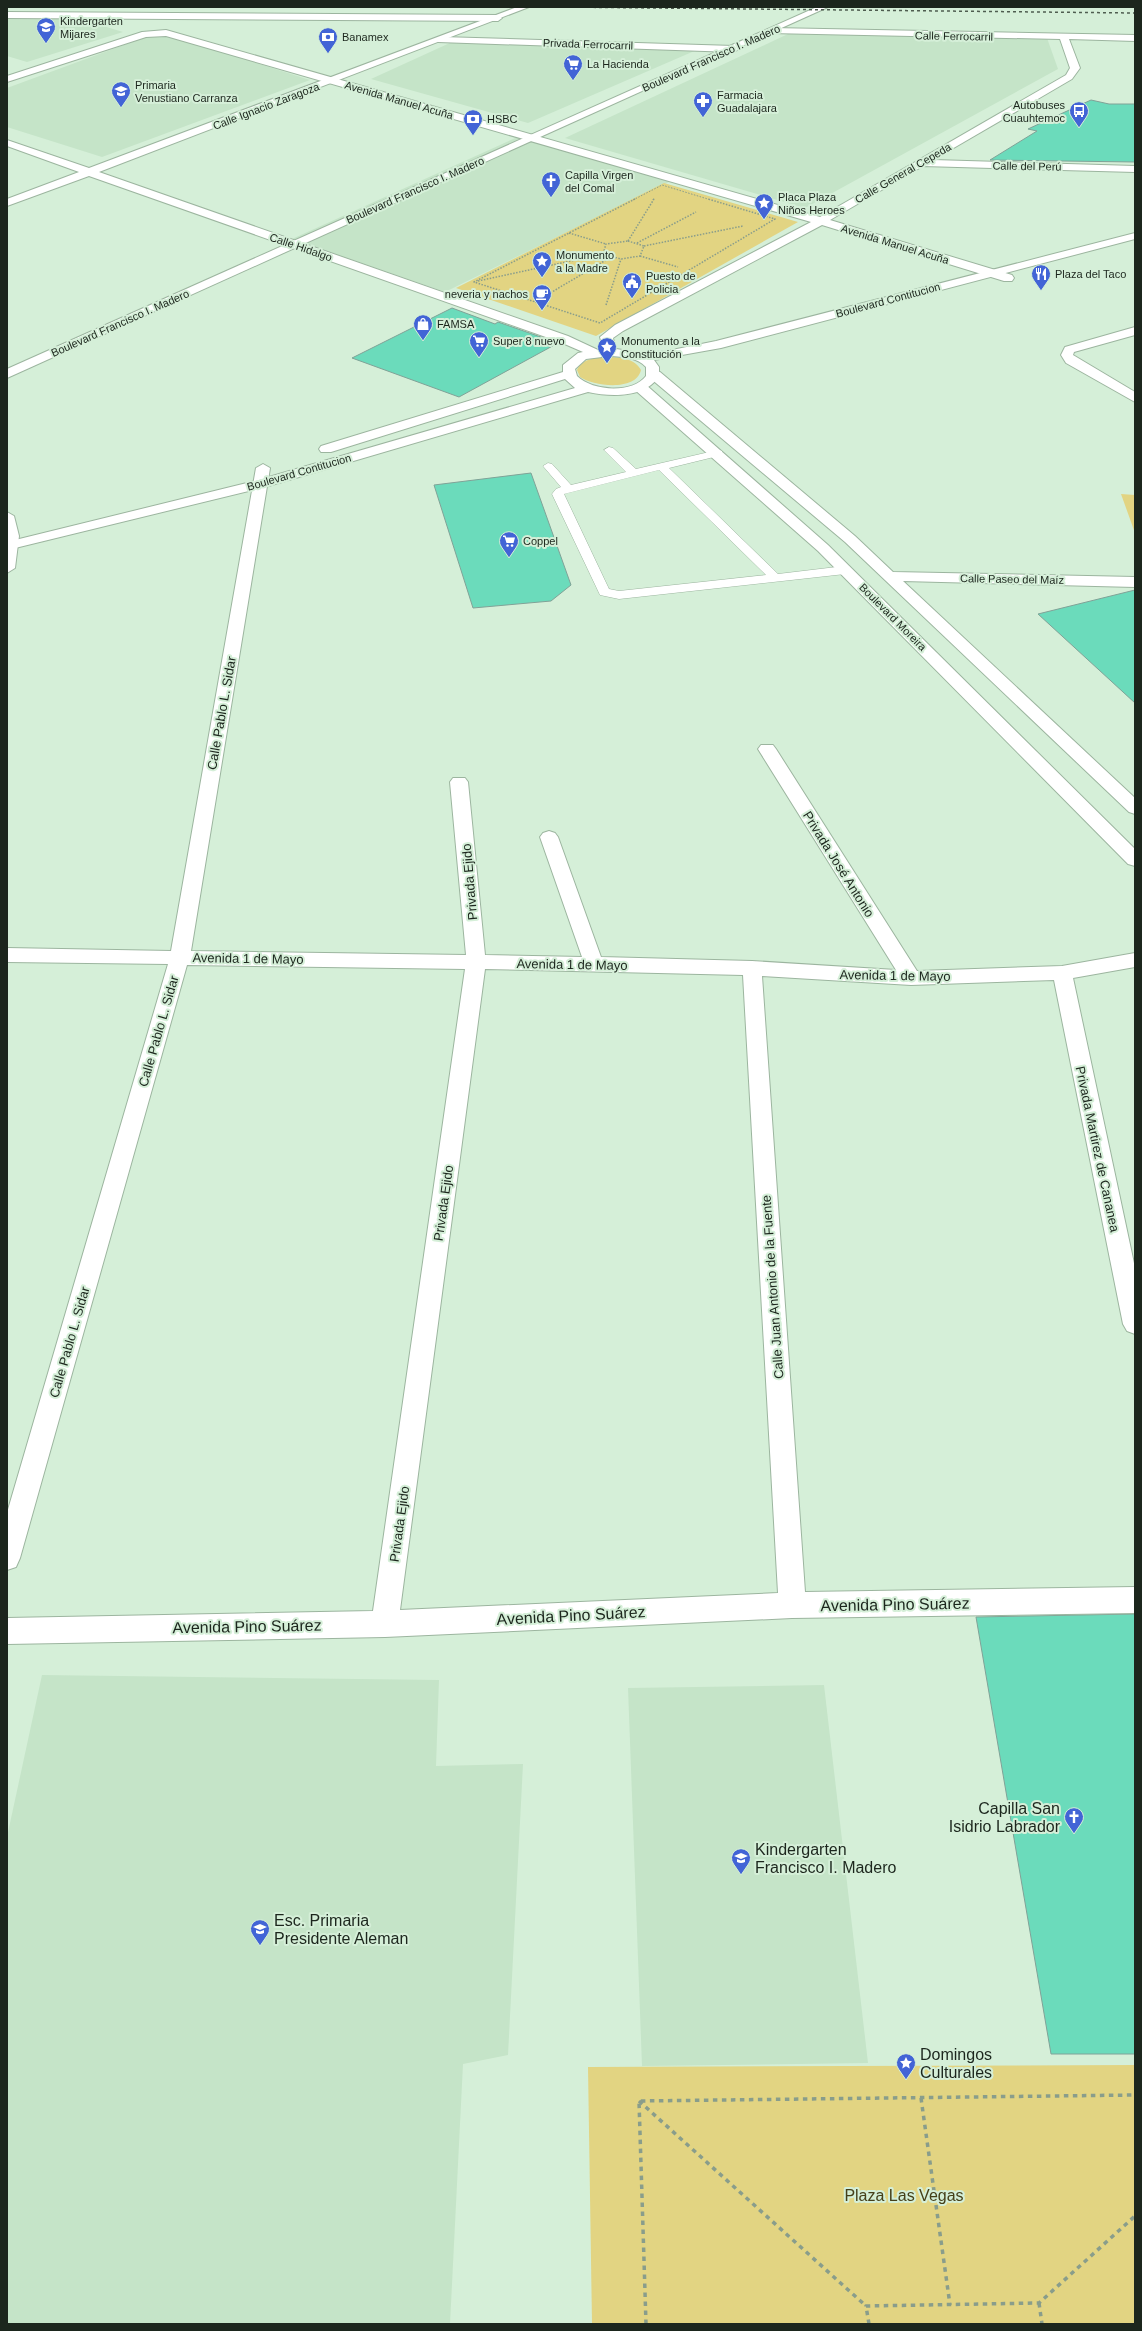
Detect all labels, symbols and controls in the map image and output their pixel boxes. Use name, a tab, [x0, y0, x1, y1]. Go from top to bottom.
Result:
place label: Kindergarten Mijares	[60, 15, 123, 40]
school or university icon: Kindergarten Mijares	[35, 16, 57, 44]
street label: Boulevard Francisco I. Madero	[640, 22, 782, 94]
bank icon: Banamex	[317, 26, 339, 54]
street label: Calle Ferrocarril	[915, 29, 993, 43]
place label: Banamex	[342, 31, 389, 43]
street label: Privada Ferrocarril	[543, 36, 633, 52]
supermarket icon: La Hacienda	[562, 53, 584, 81]
place label: La Hacienda	[587, 58, 650, 70]
place label: Primaria Venustiano Carranza	[135, 79, 239, 104]
street label: Avenida Manuel Acuña	[343, 79, 455, 121]
school or university icon: Primaria Venustiano Carranza	[110, 80, 132, 108]
street label: Calle Ignacio Zaragoza	[211, 80, 322, 132]
place label: Farmacia Guadalajara	[717, 89, 778, 114]
pharmacy icon: Farmacia Guadalajara	[692, 90, 714, 118]
place label: Autobuses Cuauhtemoc	[1003, 99, 1065, 124]
bus stop icon: Autobuses Cuauhtemoc	[1068, 100, 1090, 128]
bank icon: HSBC	[462, 108, 484, 136]
place label: HSBC	[487, 113, 518, 125]
street label: Calle General Cepeda	[853, 140, 954, 205]
street label: Boulevard Francisco I. Madero	[344, 154, 486, 226]
street label: Calle del Perú	[992, 159, 1062, 173]
place label: Capilla Virgen del Comal	[565, 169, 633, 194]
church icon: Capilla Virgen del Comal	[540, 170, 562, 198]
place label: Placa Plaza Niños Heroes	[778, 191, 845, 216]
place icon: Placa Plaza Niños Heroes	[753, 192, 775, 220]
street label: Avenida Manuel Acuña	[840, 222, 951, 266]
street label: Calle Hidalgo	[268, 231, 334, 263]
place label: Monumento a la Madre	[556, 249, 614, 274]
place icon: Monumento a la Madre	[531, 250, 553, 278]
restaurant icon: Plaza del Taco	[1030, 263, 1052, 291]
place label: Plaza del Taco	[1055, 268, 1126, 280]
place label: Puesto de Policia	[646, 270, 696, 295]
public building icon: Puesto de Policia	[621, 271, 643, 299]
street label: Boulevard Contitucion	[834, 280, 942, 320]
cafe icon: neveria y nachos	[531, 283, 553, 311]
street label: Boulevard Francisco I. Madero	[49, 287, 191, 359]
place label: neveria y nachos	[445, 288, 528, 300]
shop icon: FAMSA	[412, 313, 434, 341]
place label: FAMSA	[437, 318, 475, 330]
supermarket icon: Super 8 nuevo	[468, 330, 490, 358]
place label: Super 8 nuevo	[493, 335, 565, 347]
place label: Monumento a la Constitución	[621, 335, 701, 360]
place icon: Monumento a la Constitución	[596, 336, 618, 364]
street label: Boulevard Contitucion	[246, 451, 352, 493]
supermarket icon: Coppel	[498, 530, 520, 558]
place label: Coppel	[523, 535, 558, 547]
street label: Calle Paseo del Maíz	[960, 572, 1064, 586]
street label: Boulevard Moreira	[857, 581, 930, 654]
street label: Calle Pablo L. Sidar	[204, 655, 239, 771]
street label: Privada José Antonio	[800, 809, 877, 920]
street label: Privada Ejido	[459, 843, 480, 921]
street label: Avenida 1 de Mayo	[192, 950, 304, 967]
street label: Avenida 1 de Mayo	[516, 956, 628, 973]
street label: Avenida 1 de Mayo	[839, 967, 951, 984]
street label: Calle Pablo L. Sidar	[135, 973, 182, 1088]
street label: Privada Martirez de Cananea	[1073, 1065, 1123, 1234]
street label: Privada Ejido	[431, 1164, 456, 1242]
street label: Calle Juan Antonio de la Fuente	[759, 1195, 786, 1379]
street label: Calle Pablo L. Sidar	[46, 1284, 93, 1399]
street label: Privada Ejido	[387, 1485, 412, 1563]
street label: Avenida Pino Suárez	[820, 1595, 970, 1614]
street label: Avenida Pino Suárez	[496, 1603, 646, 1628]
street label: Avenida Pino Suárez	[172, 1617, 322, 1636]
place label: Capilla San Isidrio Labrador	[949, 1800, 1061, 1835]
church icon: Capilla San Isidrio Labrador	[1063, 1806, 1085, 1834]
place label: Kindergarten Francisco I. Madero	[755, 1841, 896, 1876]
school or university icon: Kindergarten Francisco I. Madero	[730, 1847, 752, 1875]
place label: Esc. Primaria Presidente Aleman	[274, 1912, 408, 1947]
school or university icon: Esc. Primaria Presidente Aleman	[249, 1918, 271, 1946]
place label: Domingos Culturales	[920, 2046, 992, 2081]
place icon: Domingos Culturales	[895, 2052, 917, 2080]
park label: Plaza Las Vegas	[844, 2187, 964, 2204]

